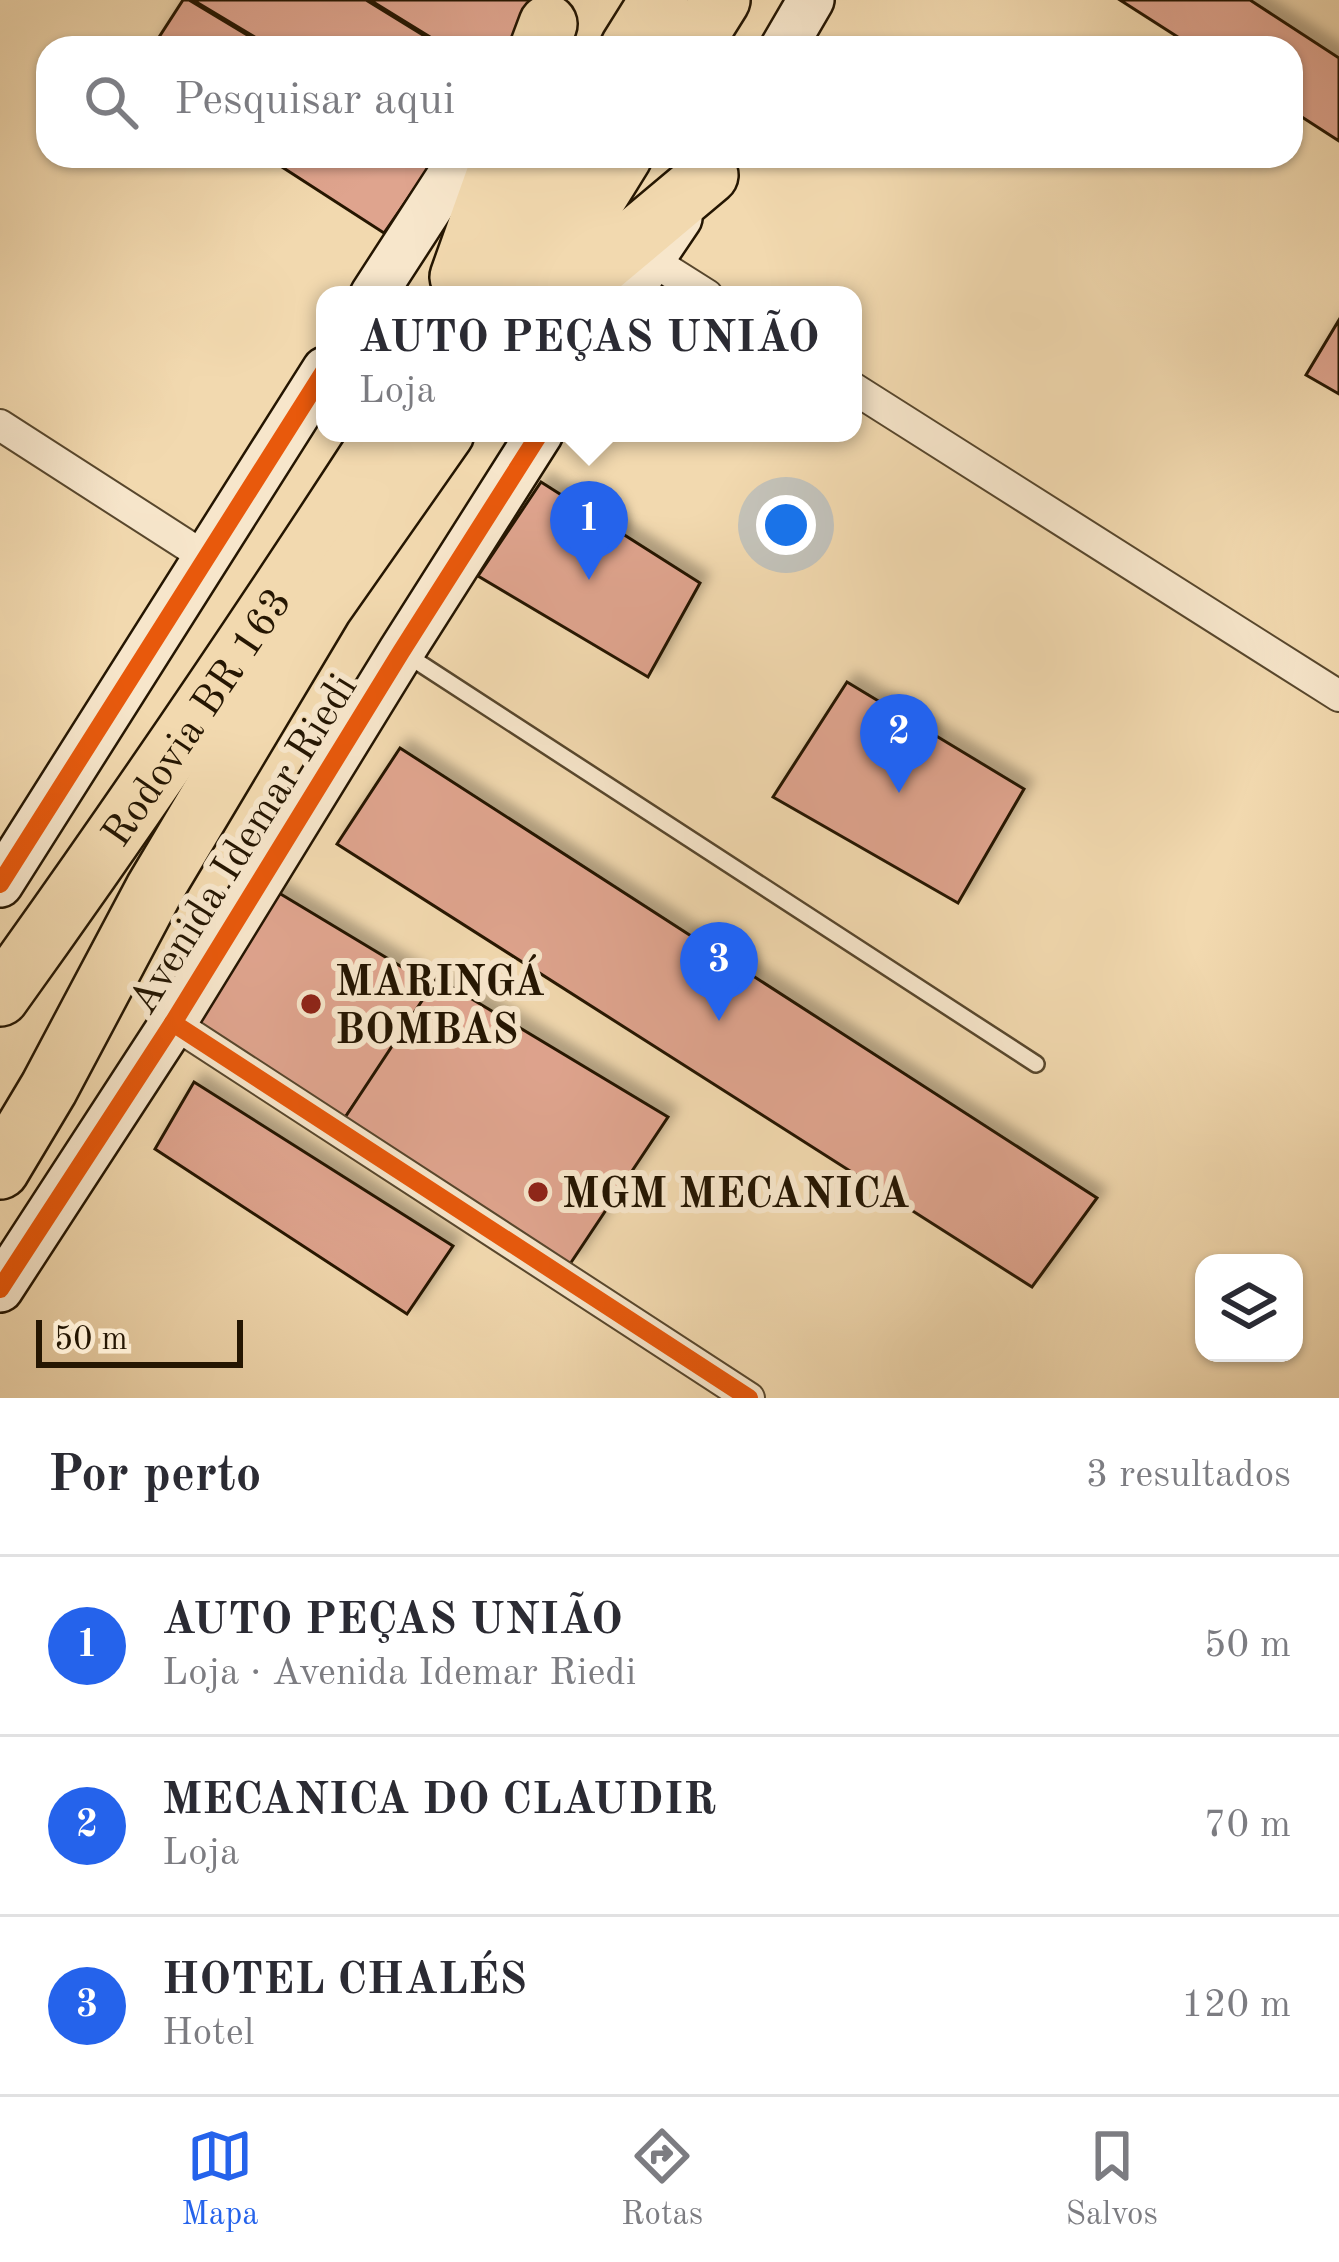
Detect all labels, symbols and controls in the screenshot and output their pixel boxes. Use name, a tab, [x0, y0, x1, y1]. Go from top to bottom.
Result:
search box	[36, 36, 1303, 168]
icon: search	[78, 69, 144, 135]
text: Pesquisar aqui	[174, 79, 455, 124]
popup	[316, 286, 862, 442]
text: AUTO PEÇAS UNIÃO	[359, 317, 819, 362]
text: Loja	[359, 372, 436, 411]
pin: 1	[550, 481, 628, 580]
your location	[756, 495, 816, 555]
street label: Rodovia BR 163	[96, 582, 301, 855]
street label: Avenida Idemar Riedi	[123, 668, 366, 1023]
pin: 2	[860, 694, 938, 793]
pin: 3	[680, 922, 758, 1021]
place label: MARINGÁ BOMBAS	[335, 954, 545, 1053]
marker: MARINGÁ BOMBAS	[298, 991, 324, 1017]
place label: MGM MECANICA	[562, 1175, 910, 1217]
marker: MGM MECANICA	[525, 1179, 551, 1205]
map controls	[1195, 1254, 1303, 1362]
button: layers	[1195, 1254, 1303, 1362]
scale bar	[36, 1314, 243, 1367]
text: 50 m	[54, 1324, 128, 1357]
text: Por perto	[48, 1451, 262, 1502]
text: 3 resultados	[1086, 1456, 1291, 1495]
text: AUTO PEÇAS UNIÃO	[162, 1599, 623, 1644]
text: 1	[76, 1626, 98, 1665]
text: 50 m	[1204, 1626, 1291, 1665]
text: Loja · Avenida Idemar Riedi	[162, 1654, 636, 1693]
text: MECANICA DO CLAUDIR	[162, 1779, 716, 1824]
text: 2	[76, 1806, 98, 1845]
text: 70 m	[1204, 1806, 1291, 1845]
text: Loja	[162, 1834, 239, 1873]
text: HOTEL CHALÉS	[162, 1959, 527, 2004]
text: 3	[76, 1986, 98, 2025]
text: 120 m	[1181, 1986, 1291, 2025]
text: Hotel	[162, 2014, 254, 2053]
tab: Mapa	[181, 2123, 259, 2236]
tab: Rotas	[621, 2123, 703, 2236]
tab: Salvos	[1066, 2123, 1158, 2236]

